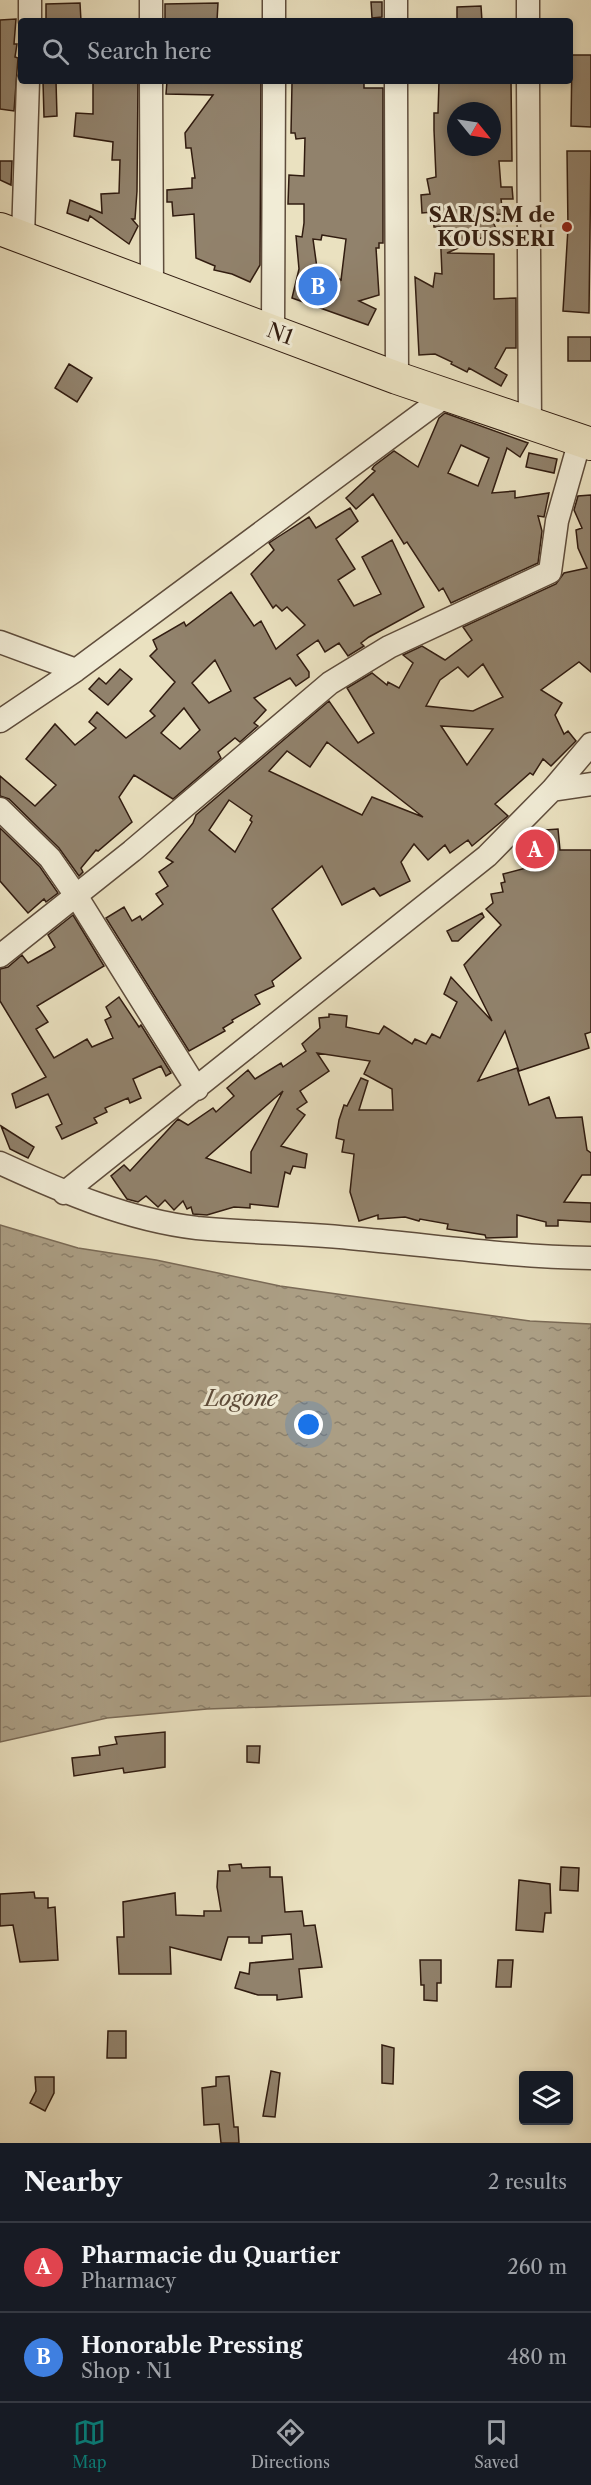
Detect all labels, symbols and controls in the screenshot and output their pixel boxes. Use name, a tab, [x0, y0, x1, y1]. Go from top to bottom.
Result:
search box	[18, 18, 573, 84]
icon: search	[39, 35, 72, 68]
text: Search here	[87, 38, 212, 65]
north arrow	[447, 102, 501, 156]
place label: SAR/S.M de KOUSSERI	[428, 202, 555, 251]
marker: SAR/S.M de KOUSSERI	[560, 220, 574, 234]
pin: B	[298, 264, 338, 308]
street label: N1	[263, 317, 297, 350]
pin: A	[516, 826, 554, 872]
water label: Logone	[203, 1385, 279, 1412]
your location	[294, 1410, 323, 1439]
map controls	[519, 2071, 573, 2125]
button: layers	[519, 2071, 573, 2125]
text: Nearby	[24, 2166, 122, 2198]
text: 2 results	[488, 2170, 567, 2194]
text: Pharmacie du Quartier	[81, 2242, 340, 2269]
text: A	[36, 2255, 51, 2279]
text: 260 m	[507, 2255, 567, 2279]
text: Pharmacy	[81, 2269, 176, 2293]
text: Honorable Pressing	[81, 2332, 302, 2359]
text: B	[36, 2345, 51, 2369]
text: 480 m	[507, 2345, 567, 2369]
text: Shop · N1	[81, 2359, 171, 2383]
tab: Map	[72, 2416, 107, 2472]
tab: Directions	[251, 2416, 330, 2472]
tab: Saved	[474, 2416, 519, 2472]

